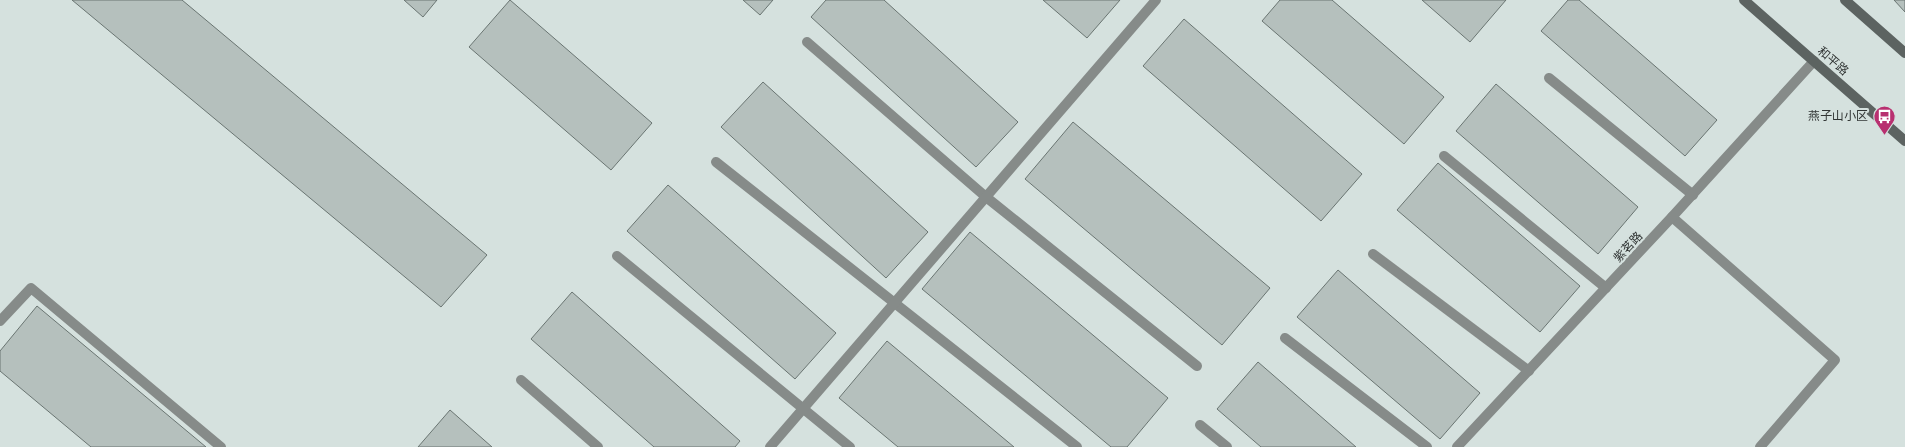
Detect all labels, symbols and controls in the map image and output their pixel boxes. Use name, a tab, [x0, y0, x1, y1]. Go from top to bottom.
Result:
street label: 和平路	[1814, 43, 1852, 79]
bus stop icon: 燕子山小区	[1872, 104, 1896, 135]
place label: 燕子山小区	[1808, 108, 1868, 124]
street label: 紫茗路	[1610, 228, 1646, 266]

